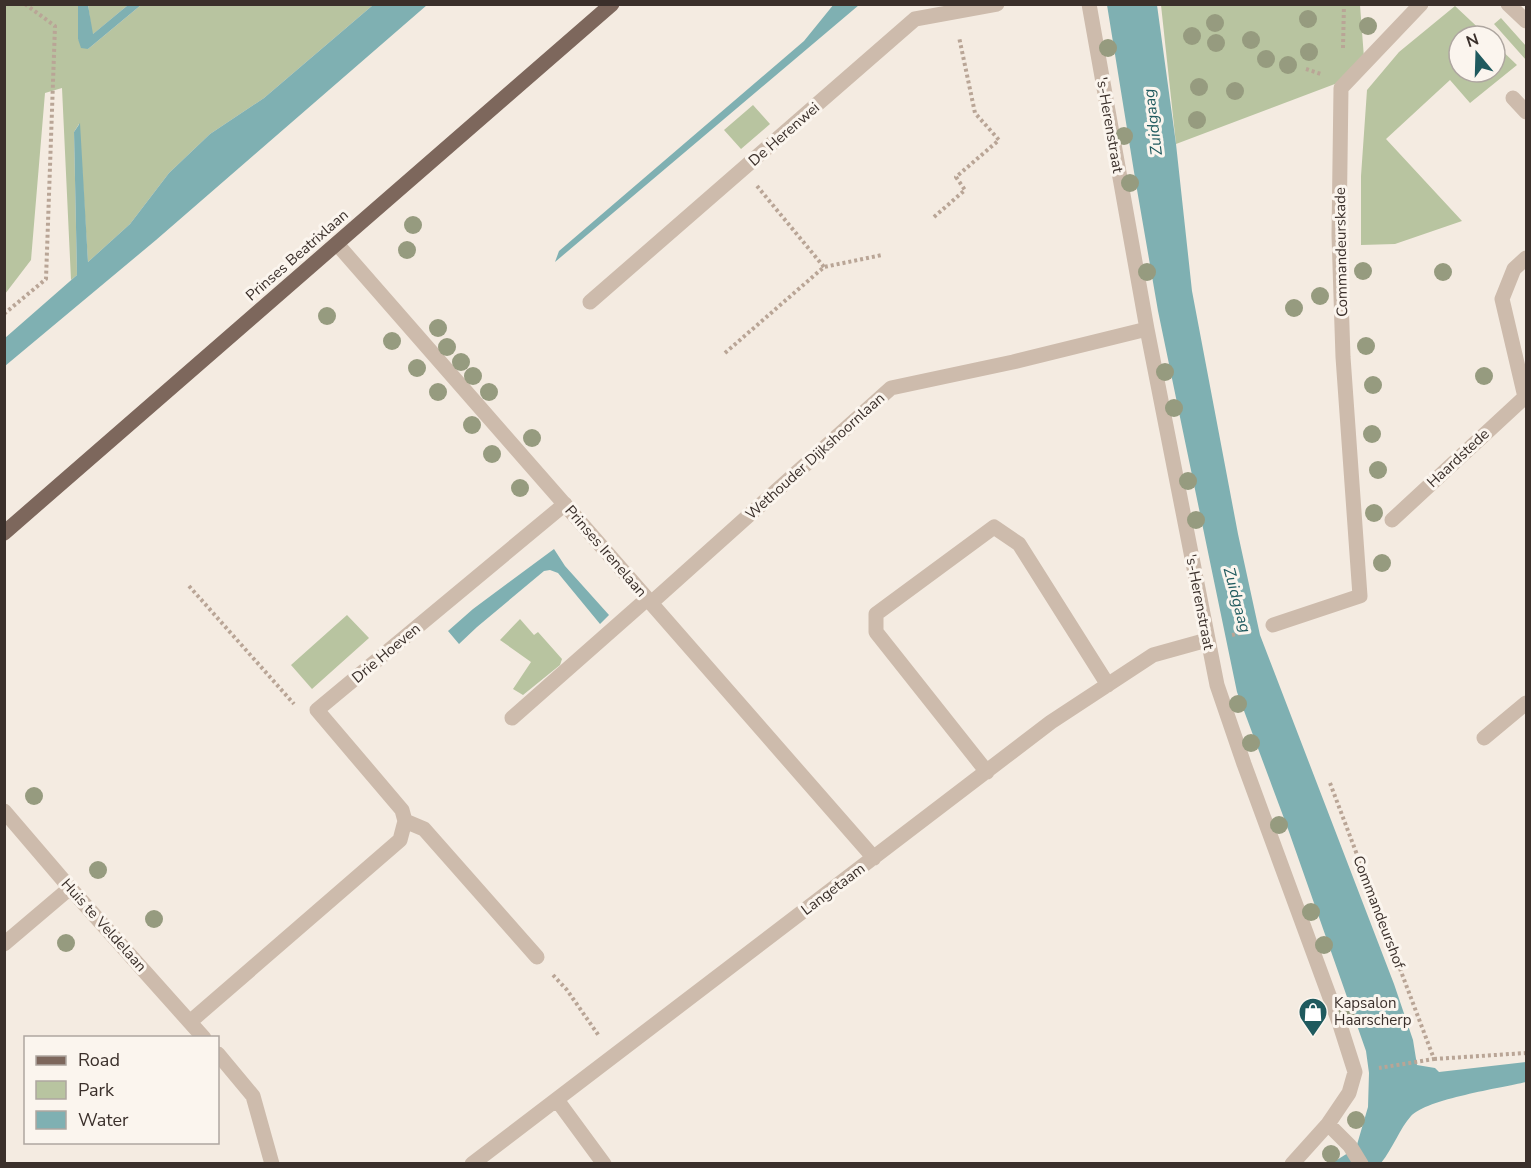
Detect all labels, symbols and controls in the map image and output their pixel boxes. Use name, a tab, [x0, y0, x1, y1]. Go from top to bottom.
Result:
north arrow	[1447, 24, 1507, 84]
text: N	[1463, 28, 1482, 53]
street label: 's-Herenstraat	[1092, 76, 1128, 175]
water label: Zuidgaag	[1138, 87, 1168, 157]
street label: De Herenwei	[744, 98, 824, 170]
street label: Commandeurskade	[1330, 187, 1352, 317]
street label: Prinses Beatrixlaan	[241, 205, 353, 305]
street label: Wethouder Dijkshoornlaan	[741, 388, 889, 524]
street label: Haardstede	[1423, 424, 1493, 492]
street label: Prinses Irenelaan	[561, 501, 651, 601]
street label: 's-Herenstraat	[1181, 553, 1219, 652]
water label: Zuidgaag	[1218, 565, 1256, 635]
street label: Drie Hoeven	[348, 618, 424, 688]
street label: Commandeurshof	[1348, 853, 1410, 972]
street label: Langetaam	[797, 858, 869, 920]
street label: Huis te Veldelaan	[57, 874, 151, 976]
place label: Kapsalon Haarscherp	[1334, 993, 1412, 1030]
shop icon: Kapsalon Haarscherp	[1297, 996, 1329, 1038]
legend	[24, 1036, 219, 1144]
text: Road	[78, 1048, 120, 1072]
text: Park	[78, 1078, 115, 1102]
text: Water	[78, 1108, 129, 1132]

